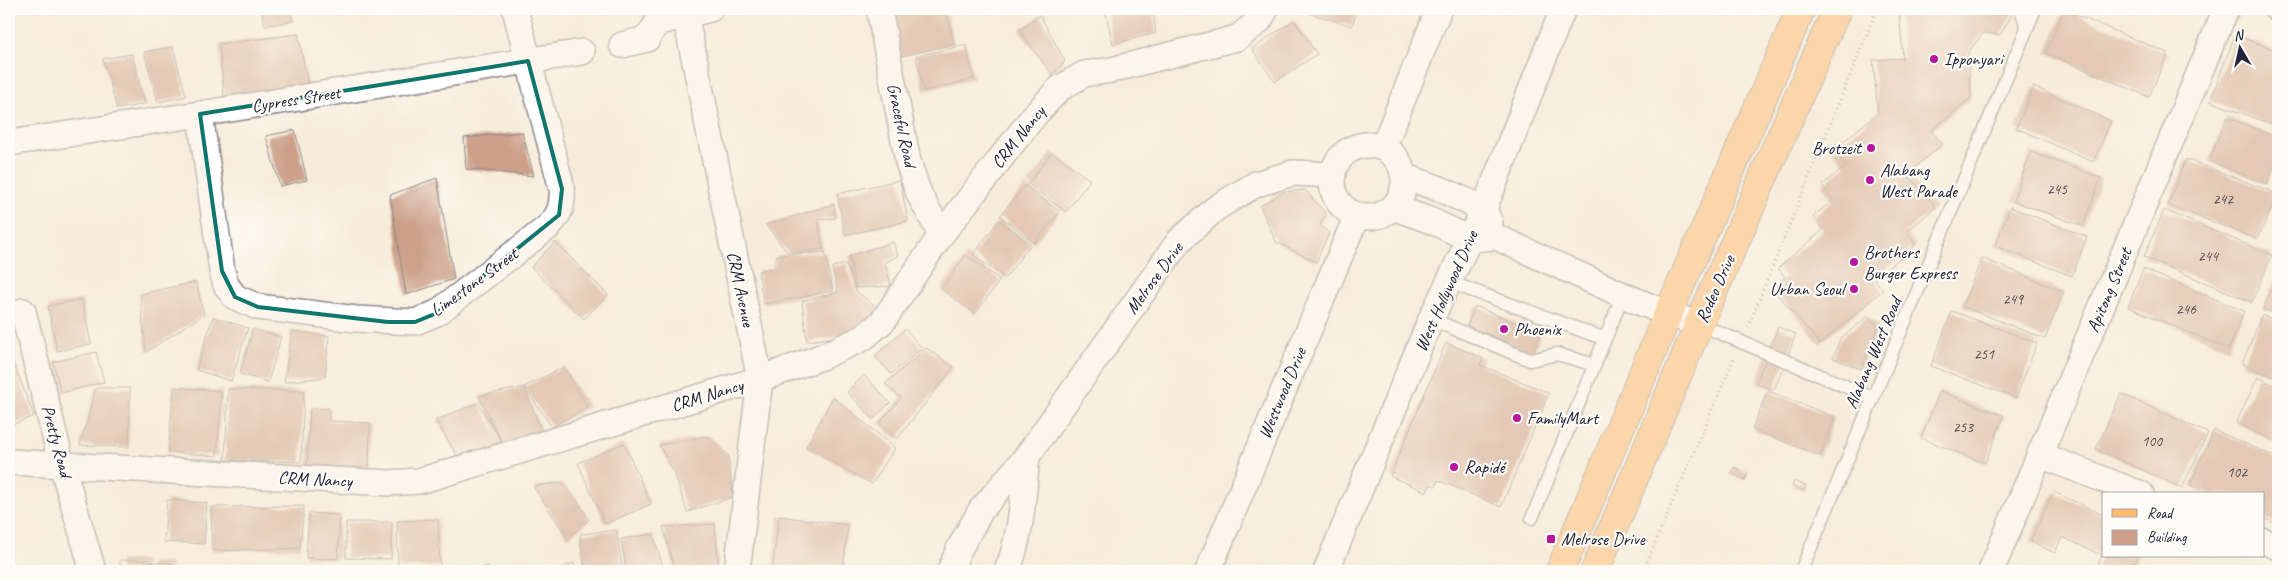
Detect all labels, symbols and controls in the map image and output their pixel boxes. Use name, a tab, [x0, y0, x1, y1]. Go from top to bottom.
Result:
north arrow	[2214, 22, 2264, 72]
text: N	[2232, 26, 2246, 45]
place label: Ipponyari	[1944, 48, 2005, 70]
marker: Ipponyari	[1928, 53, 1940, 65]
street label: Cypress Street	[250, 81, 344, 117]
street label: Graceful Road	[882, 81, 922, 172]
street label: CRM Nancy	[986, 100, 1051, 173]
place label: Brotzeit	[1812, 137, 1863, 159]
marker: Brotzeit	[1865, 142, 1877, 154]
place label: Alabang West Parade	[1880, 159, 1958, 202]
marker: Alabang West Parade	[1864, 174, 1876, 186]
house number: 245	[2047, 180, 2068, 199]
house number: 242	[2213, 190, 2234, 209]
street label: West Hollywood Drive	[1410, 226, 1483, 355]
street label: Melrose Drive	[1121, 237, 1188, 318]
place label: Brothers Burger Express	[1864, 241, 1959, 284]
street label: Limestone Street	[426, 242, 524, 321]
street label: Apitong Street	[2081, 243, 2137, 335]
house number: 244	[2198, 247, 2219, 266]
street label: CRM Avenue	[722, 250, 760, 330]
street label: Rodeo Drive	[1690, 251, 1740, 326]
marker: Brothers Burger Express	[1848, 256, 1860, 268]
place label: Urban Seoul	[1770, 278, 1847, 300]
marker: Urban Seoul	[1848, 283, 1860, 295]
house number: 249	[2003, 290, 2024, 309]
street label: Alabang West Road	[1840, 291, 1907, 412]
house number: 246	[2176, 300, 2197, 319]
place label: Phoenix	[1514, 318, 1563, 340]
marker: Phoenix	[1498, 323, 1510, 335]
street label: Westwood Drive	[1253, 343, 1311, 442]
house number: 251	[1974, 345, 1995, 364]
street label: CRM Nancy	[668, 373, 747, 416]
street label: Pretty Road	[37, 403, 78, 482]
place label: FamilyMart	[1527, 407, 1600, 429]
marker: FamilyMart	[1511, 412, 1523, 424]
house number: 253	[1953, 418, 1974, 437]
house number: 100	[2142, 432, 2163, 451]
place label: Rapidé	[1464, 456, 1508, 478]
marker: Rapidé	[1448, 461, 1460, 473]
house number: 102	[2227, 463, 2248, 482]
street label: CRM Nancy	[278, 466, 354, 492]
legend	[2102, 492, 2264, 558]
text: Road	[2147, 504, 2174, 523]
place label: Melrose Drive	[1561, 528, 1646, 550]
text: Building	[2147, 528, 2187, 547]
marker: Melrose Drive	[1545, 533, 1557, 545]

